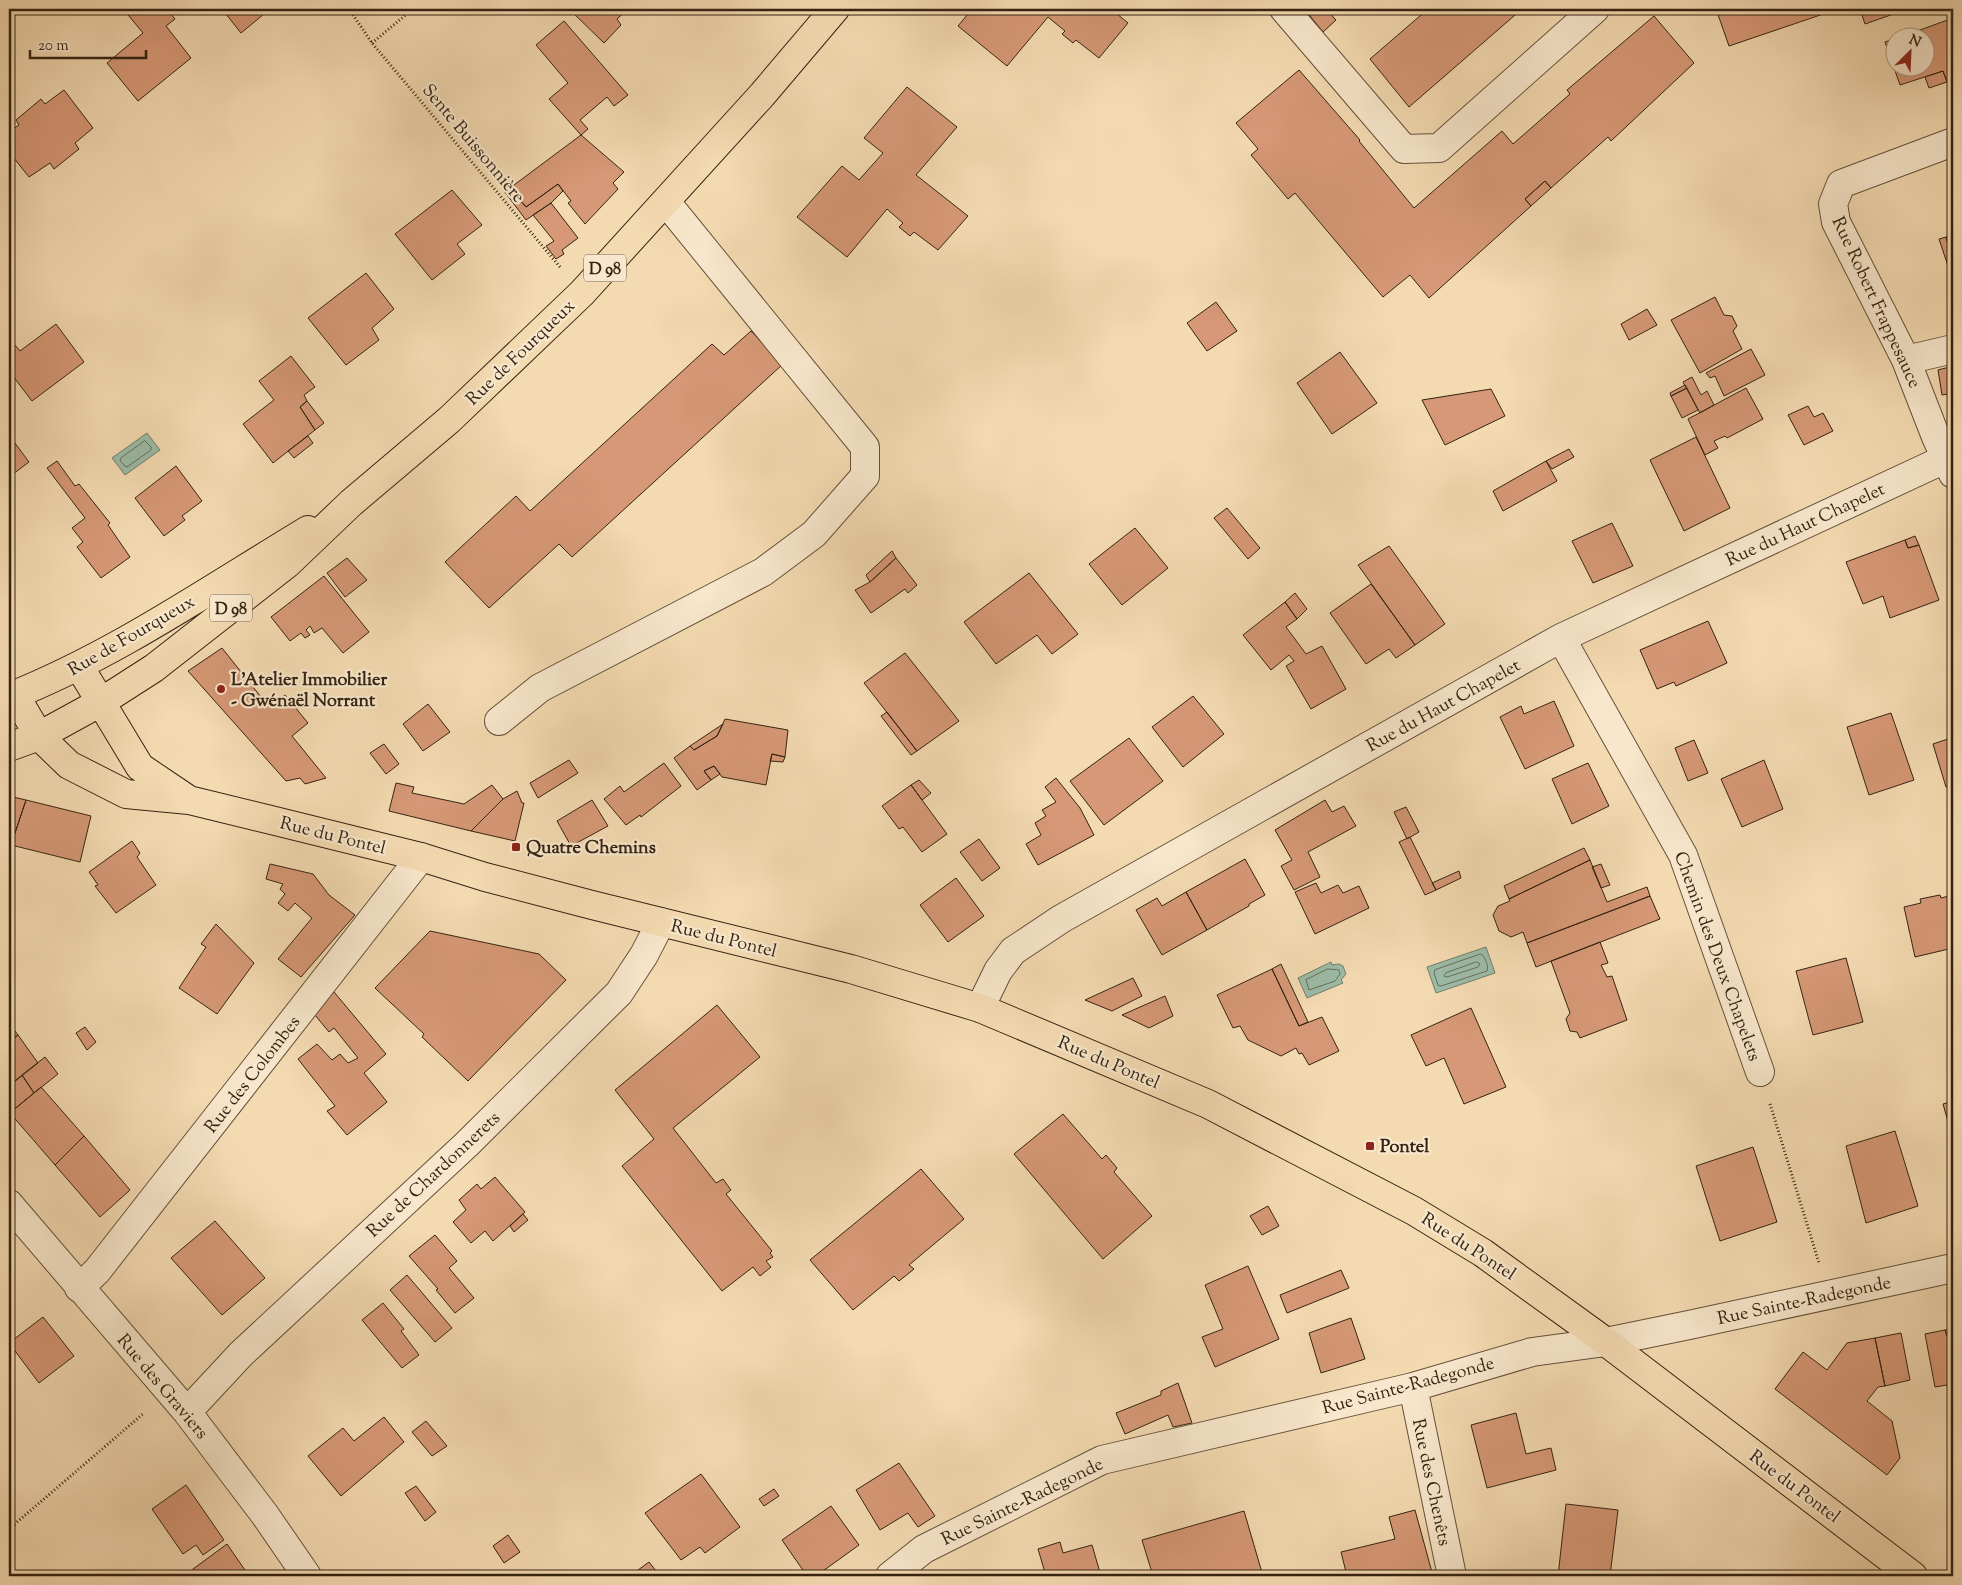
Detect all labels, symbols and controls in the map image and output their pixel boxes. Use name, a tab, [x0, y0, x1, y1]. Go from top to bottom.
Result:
scale bar	[30, 28, 146, 60]
north arrow	[1884, 28, 1934, 78]
text: N	[1905, 31, 1924, 53]
text: 20 m	[38, 36, 69, 57]
street label: Sente Buissonnière	[415, 79, 530, 210]
street label: Rue Robert Frappesauce	[1824, 213, 1926, 393]
road number: D 98	[584, 254, 626, 282]
street label: Rue de Fourqueux	[461, 294, 582, 412]
street label: Rue du Haut Chapelet	[1722, 478, 1890, 574]
street label: Rue de Fourqueux	[64, 590, 200, 684]
road number: D 98	[210, 594, 252, 622]
street label: Rue du Haut Chapelet	[1362, 654, 1526, 760]
place label: L'Atelier Immobilier - Gwénaël Norrant	[231, 668, 388, 715]
marker: L'Atelier Immobilier - Gwénaël Norrant	[215, 683, 227, 695]
street label: Rue du Pontel	[277, 811, 388, 863]
place label: Quatre Chemins	[526, 836, 656, 862]
marker: Quatre Chemins	[510, 841, 522, 853]
street label: Chemin des Deux Chapelets	[1666, 848, 1766, 1065]
street label: Rue du Pontel	[668, 914, 779, 966]
street label: Rue des Colombes	[199, 1011, 308, 1139]
street label: Rue du Pontel	[1053, 1031, 1163, 1097]
street label: Rue de Chardonnerets	[362, 1106, 507, 1245]
place label: Pontel	[1380, 1135, 1430, 1161]
marker: Pontel	[1364, 1140, 1376, 1152]
street label: Rue du Pontel	[1415, 1207, 1520, 1288]
street label: Rue Sainte-Radegonde	[1715, 1271, 1894, 1333]
street label: Rue des Graviers	[110, 1329, 213, 1446]
street label: Rue Sainte-Radegonde	[1320, 1351, 1497, 1422]
street label: Rue des Chenêts	[1404, 1416, 1456, 1548]
street label: Rue du Pontel	[1743, 1445, 1845, 1531]
street label: Rue Sainte-Radegonde	[938, 1452, 1108, 1553]

